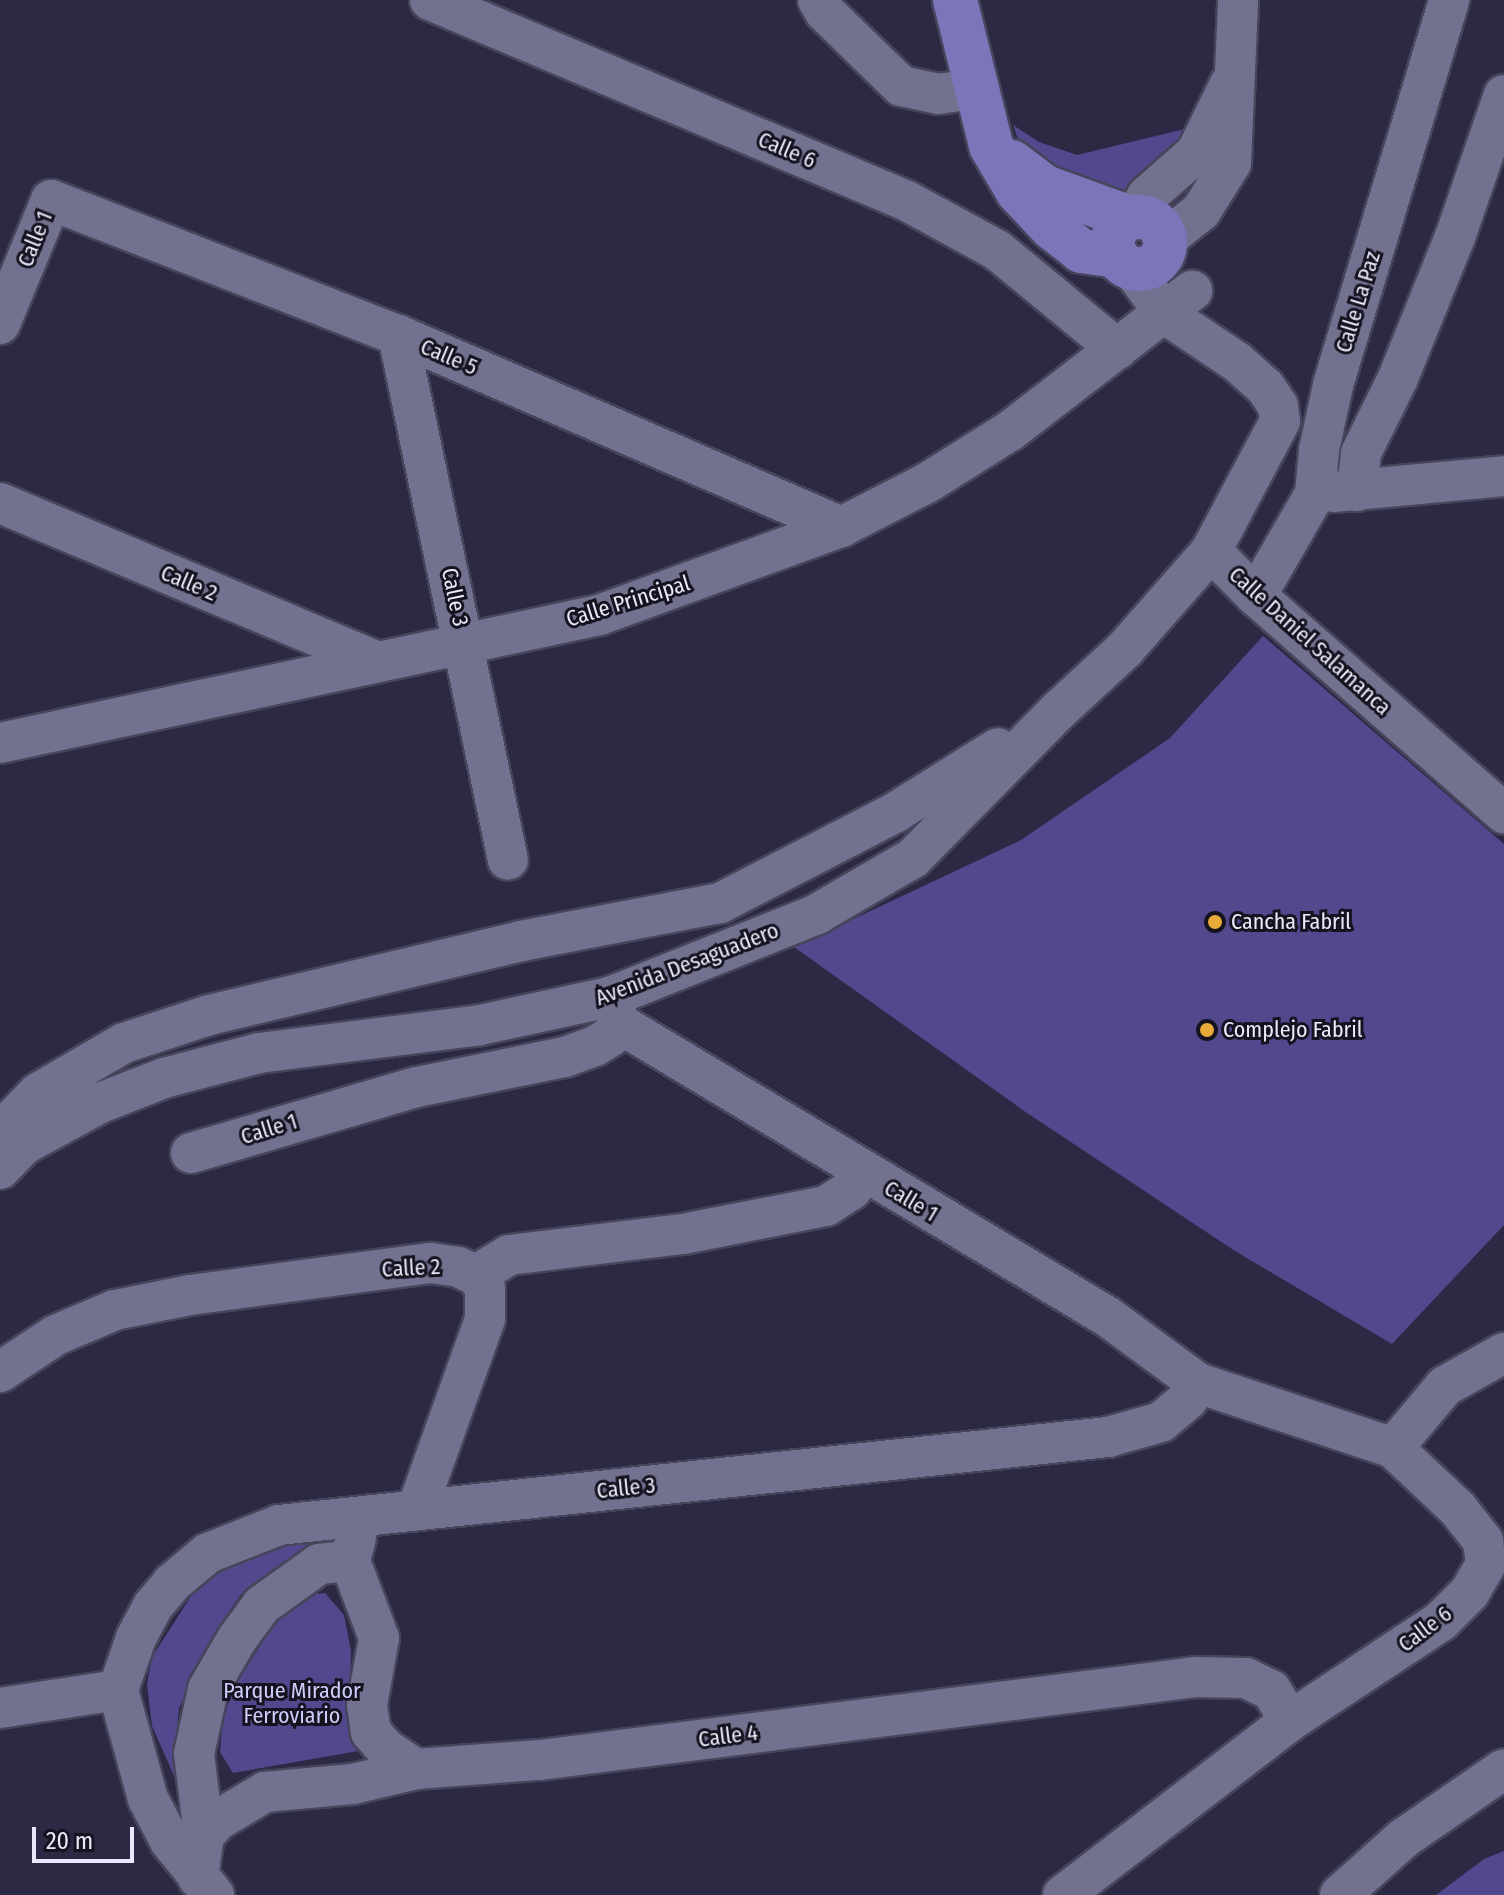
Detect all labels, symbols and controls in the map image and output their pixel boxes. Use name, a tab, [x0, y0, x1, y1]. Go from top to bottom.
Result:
street label: Calle 6	[754, 126, 820, 174]
street label: Calle 1	[12, 207, 58, 271]
street label: Calle La Paz	[1330, 248, 1386, 356]
street label: Calle 5	[417, 333, 481, 381]
street label: Calle 2	[157, 559, 221, 607]
street label: Calle Daniel Salamanca	[1224, 561, 1396, 721]
street label: Calle 3	[436, 565, 474, 629]
street label: Calle Principal	[563, 570, 693, 632]
place label: Cancha Fabril	[1231, 909, 1351, 935]
marker: Cancha Fabril	[1206, 913, 1224, 931]
street label: Avenida Desaguadero	[592, 917, 782, 1011]
place label: Complejo Fabril	[1223, 1017, 1363, 1043]
marker: Complejo Fabril	[1198, 1021, 1216, 1039]
street label: Calle 1	[238, 1108, 300, 1150]
street label: Calle 1	[879, 1175, 943, 1227]
street label: Calle 2	[381, 1253, 441, 1283]
street label: Calle 3	[595, 1472, 657, 1504]
street label: Calle 6	[1393, 1600, 1457, 1658]
park label: Parque Mirador Ferroviario	[223, 1677, 361, 1728]
street label: Calle 4	[697, 1719, 759, 1753]
scale bar	[36, 1811, 138, 1861]
text: 20 m	[46, 1827, 93, 1855]

